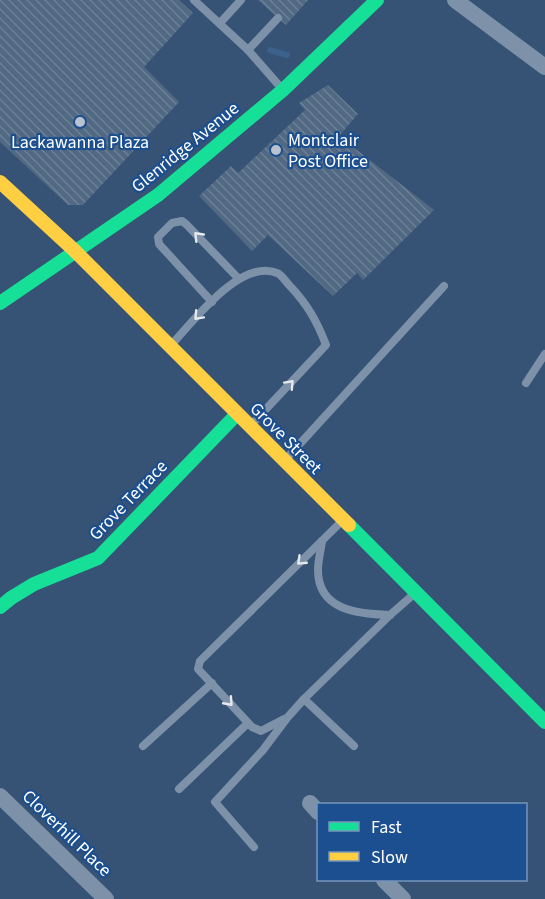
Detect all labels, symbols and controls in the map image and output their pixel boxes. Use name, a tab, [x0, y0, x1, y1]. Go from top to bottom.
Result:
street label: Glenridge Avenue	[126, 96, 245, 199]
marker: Lackawanna Plaza	[73, 115, 87, 129]
place label: Montclair Post Office	[288, 128, 368, 174]
place label: Lackawanna Plaza	[11, 130, 149, 155]
marker: Montclair Post Office	[269, 143, 283, 157]
one-way arrow	[194, 232, 205, 243]
one-way arrow	[195, 309, 206, 320]
one-way arrow	[282, 380, 293, 391]
street label: Grove Street	[244, 397, 327, 480]
street label: Grove Terrace	[84, 455, 173, 546]
one-way arrow	[298, 554, 308, 565]
one-way arrow	[221, 694, 232, 705]
street label: Cloverhill Place	[16, 784, 117, 883]
legend	[317, 803, 527, 881]
text: Fast	[371, 815, 402, 840]
text: Slow	[371, 845, 408, 870]

